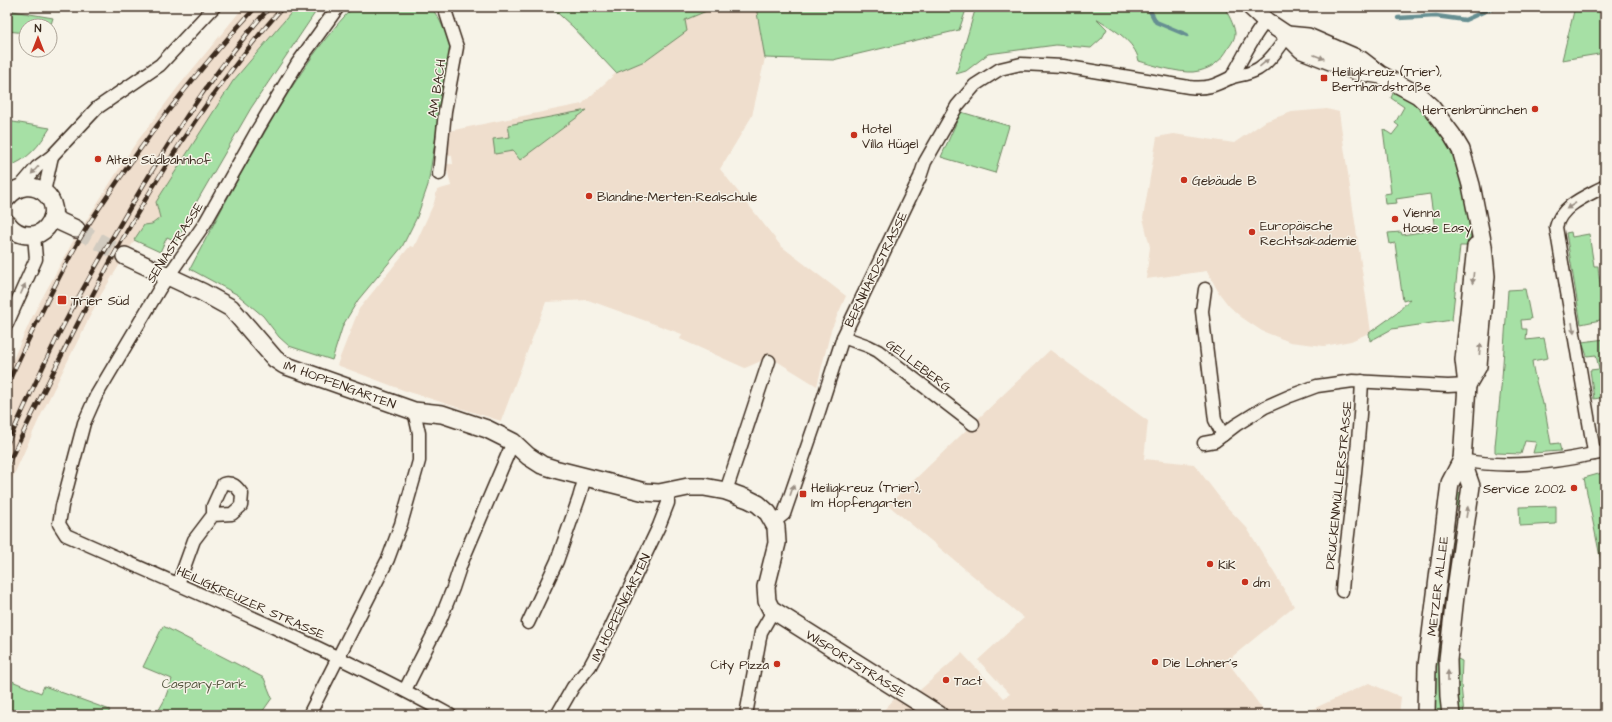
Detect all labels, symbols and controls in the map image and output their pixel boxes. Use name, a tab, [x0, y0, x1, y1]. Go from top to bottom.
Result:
north arrow	[18, 18, 58, 58]
text: N	[35, 21, 42, 36]
one-way arrow	[1313, 54, 1325, 60]
street label: AM BACH	[423, 58, 451, 119]
one-way arrow	[1259, 59, 1269, 68]
place label: Heiligkreuz (Trier), Bernhardstraße	[1332, 63, 1442, 96]
marker: Heiligkreuz (Trier), Bernhardstraße	[1319, 73, 1329, 83]
place label: Herrenbrünnchen	[1422, 101, 1527, 119]
marker: Herrenbrünnchen	[1530, 104, 1540, 114]
place label: Hotel Villa Hügel	[862, 120, 918, 154]
marker: Hotel Villa Hügel	[849, 130, 859, 140]
place label: Alter Südbahnhof	[106, 151, 211, 169]
marker: Alter Südbahnhof	[93, 154, 103, 164]
one-way arrow	[30, 165, 40, 175]
place label: Gebäude B	[1192, 172, 1257, 190]
marker: Gebäude B	[1179, 175, 1189, 185]
place label: Blandine-Merten-Realschule	[597, 188, 757, 206]
marker: Blandine-Merten-Realschule	[584, 191, 594, 201]
street label: SENIASTRASSE	[142, 198, 208, 286]
one-way arrow	[1566, 202, 1576, 210]
place label: Vienna House Easy	[1403, 204, 1472, 238]
street label: BERNHARDSTRASSE	[840, 208, 912, 330]
marker: Vienna House Easy	[1390, 214, 1400, 224]
place label: Europäische Rechtsakademie	[1260, 217, 1357, 250]
marker: Europäische Rechtsakademie	[1247, 227, 1257, 237]
one-way arrow	[1469, 272, 1476, 285]
one-way arrow	[20, 283, 26, 294]
place label: Trier Süd	[71, 292, 130, 310]
marker: Trier Süd	[56, 294, 68, 306]
one-way arrow	[1570, 322, 1576, 334]
street label: GELLEBERG	[882, 335, 955, 396]
one-way arrow	[1477, 343, 1483, 355]
street label: IM HOPFENGARTEN	[281, 356, 398, 414]
street label: DRUCKENMÜLLERSTRASSE	[1321, 400, 1357, 570]
place label: Heiligkreuz (Trier), Im Hopfengarten	[811, 479, 921, 513]
place label: Service 2002	[1483, 480, 1567, 498]
one-way arrow	[790, 483, 796, 495]
marker: Service 2002	[1569, 483, 1579, 493]
marker: Heiligkreuz (Trier), Im Hopfengarten	[798, 489, 808, 499]
one-way arrow	[1464, 506, 1470, 518]
street label: METZER ALLEE	[1423, 535, 1453, 637]
street label: IM HOPFENGARTEN	[587, 550, 655, 664]
place label: KiK	[1218, 556, 1236, 574]
marker: KiK	[1205, 559, 1215, 569]
street label: HEILIGKREUZER STRASSE	[174, 562, 328, 644]
place label: dm	[1253, 574, 1271, 592]
marker: dm	[1240, 577, 1250, 587]
street label: WISPORTSTRASSE	[802, 626, 909, 702]
place label: Die Lohner's	[1163, 654, 1238, 672]
place label: City Pizza	[710, 656, 769, 675]
marker: Die Lohner's	[1150, 657, 1160, 667]
marker: City Pizza	[772, 659, 782, 669]
one-way arrow	[1445, 669, 1451, 682]
place label: Tact	[954, 672, 983, 690]
park label: Caspary-Park	[162, 675, 246, 694]
marker: Tact	[941, 675, 951, 685]

